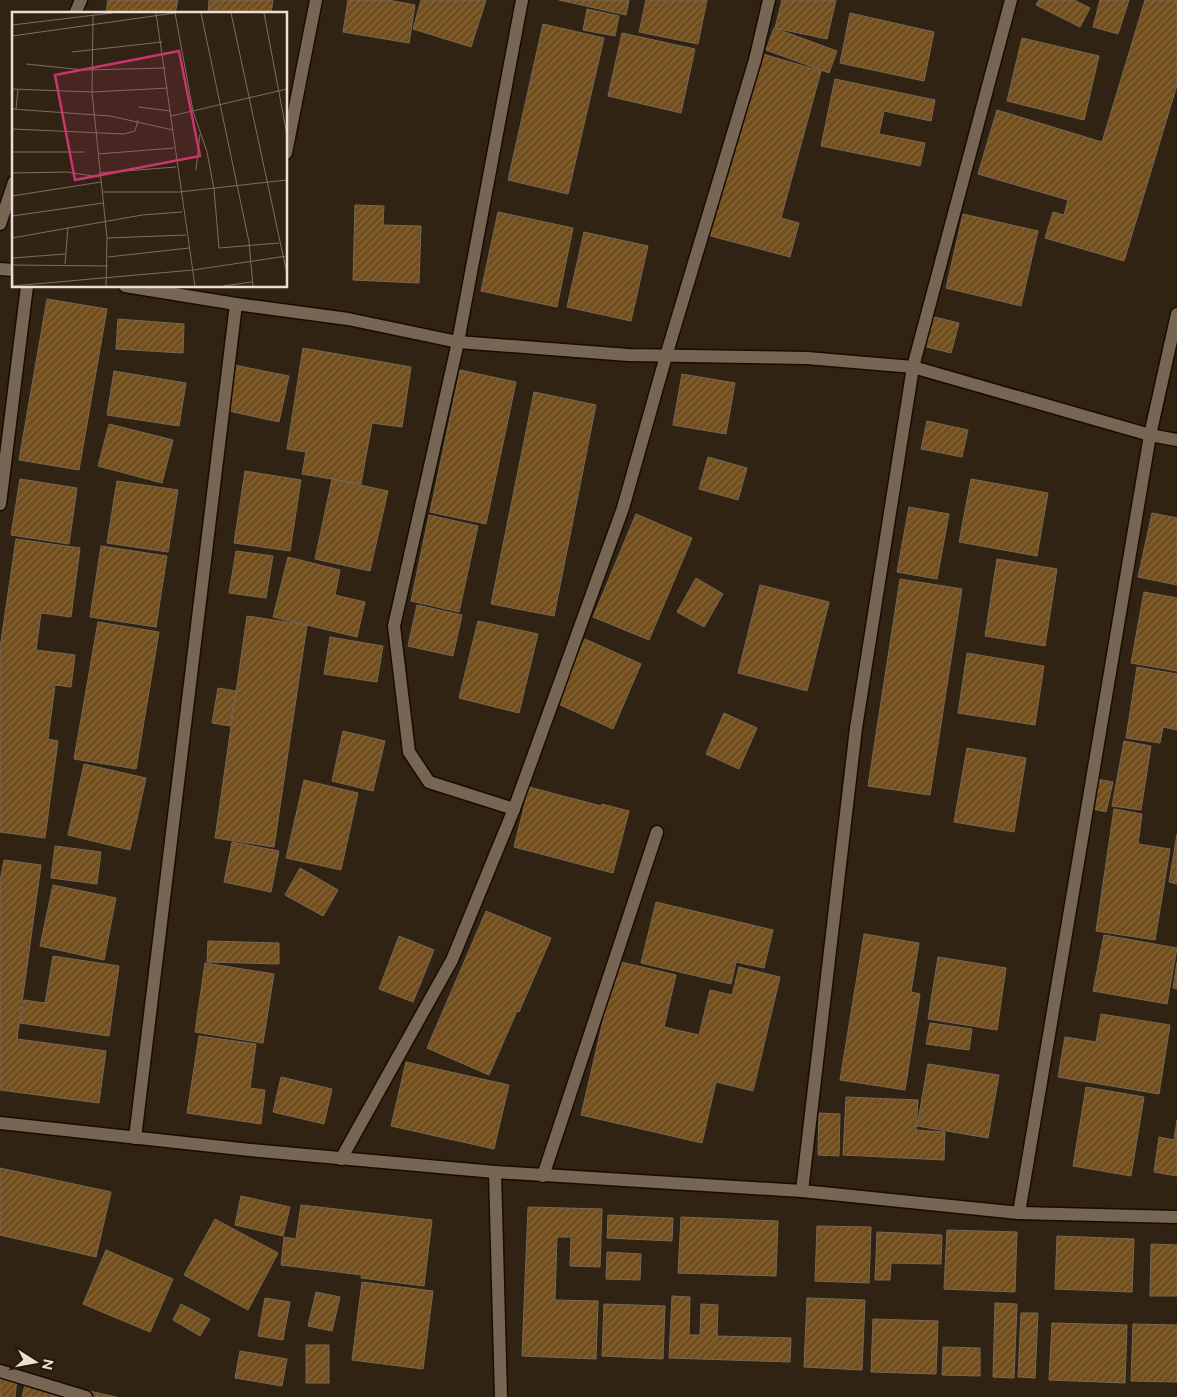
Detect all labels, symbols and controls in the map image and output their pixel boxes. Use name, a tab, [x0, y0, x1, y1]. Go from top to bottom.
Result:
inset map	[12, 12, 288, 288]
north arrow	[10, 1337, 60, 1387]
text: N	[38, 1357, 57, 1371]

